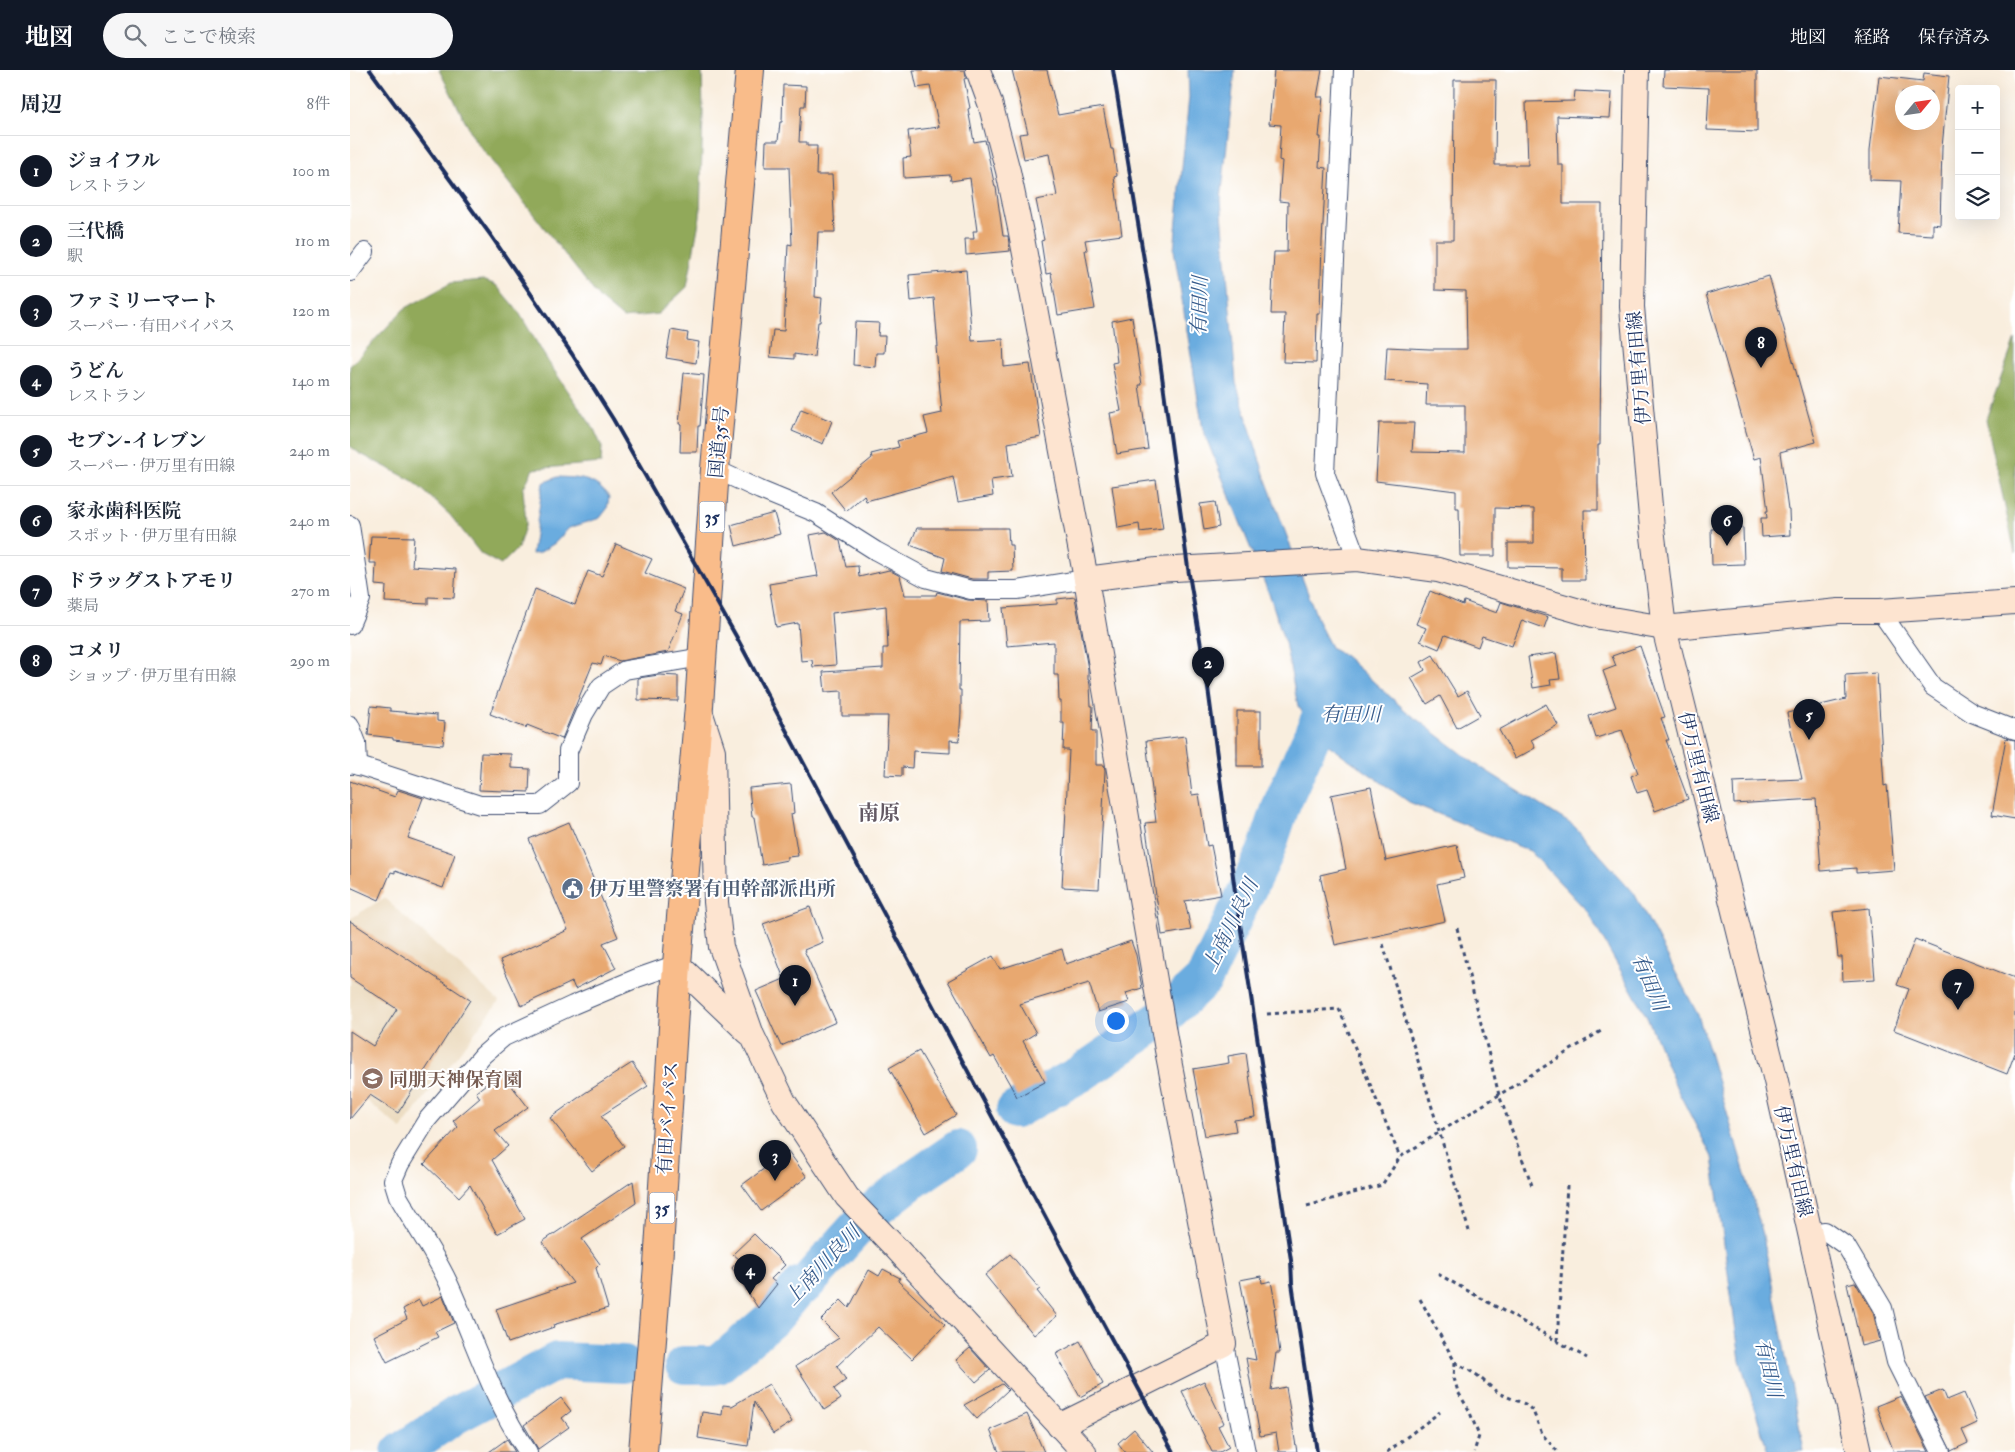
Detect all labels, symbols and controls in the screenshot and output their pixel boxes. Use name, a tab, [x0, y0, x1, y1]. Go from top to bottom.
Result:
search box	[103, 13, 453, 58]
icon: search	[121, 21, 149, 49]
text: 地図	[25, 22, 73, 53]
text: ここで検索	[161, 25, 256, 49]
text: 地図	[1790, 26, 1826, 49]
text: 経路	[1854, 26, 1890, 49]
text: 保存済み	[1918, 26, 1990, 49]
north arrow	[1895, 85, 1940, 130]
map controls	[1955, 85, 2000, 220]
button: +	[1955, 85, 2000, 130]
text: 周辺	[20, 91, 62, 118]
text: 8件	[306, 94, 330, 114]
button: −	[1955, 130, 2000, 175]
text: ジョイフル	[67, 149, 160, 173]
text: 1	[33, 161, 39, 181]
text: 100 m	[292, 161, 330, 181]
button: layers	[1955, 175, 2000, 220]
text: レストラン	[67, 176, 147, 196]
text: 三代橋	[67, 219, 124, 243]
text: 2	[32, 231, 40, 251]
text: 110 m	[295, 231, 330, 251]
text: 駅	[67, 246, 83, 266]
water label: 有田川	[1186, 274, 1213, 336]
text: ファミリーマート	[67, 289, 219, 313]
text: 3	[33, 301, 39, 321]
text: 120 m	[292, 301, 330, 321]
street label: 伊万里有田線	[1622, 310, 1656, 426]
text: スーパー · 有田バイパス	[67, 316, 235, 336]
pin: 8	[1745, 327, 1777, 368]
text: うどん	[67, 359, 124, 383]
text: 4	[32, 371, 40, 391]
text: 140 m	[292, 371, 330, 391]
text: レストラン	[67, 386, 147, 406]
street label: 国道35号	[704, 405, 734, 479]
text: セブン-イレブン	[67, 429, 207, 453]
text: 5	[32, 441, 40, 461]
text: 240 m	[289, 441, 330, 461]
text: スーパー · 伊万里有田線	[67, 456, 235, 476]
text: 家永歯科医院	[67, 499, 181, 523]
road number: 35	[700, 502, 724, 532]
pin: 6	[1711, 505, 1743, 546]
text: 6	[32, 511, 40, 531]
text: 240 m	[289, 511, 330, 531]
text: スポット · 伊万里有田線	[67, 526, 237, 546]
text: ドラッグストアモリ	[67, 569, 236, 593]
text: 7	[32, 581, 40, 601]
text: 270 m	[291, 581, 330, 601]
text: 薬局	[67, 596, 99, 616]
text: コメリ	[67, 639, 124, 663]
pin: 2	[1192, 647, 1224, 688]
text: 8	[32, 651, 40, 671]
text: 290 m	[290, 651, 330, 671]
text: ショップ · 伊万里有田線	[67, 666, 237, 686]
pin: 5	[1793, 699, 1825, 740]
water label: 有田川	[1321, 702, 1383, 727]
street label: 伊万里有田線	[1673, 709, 1723, 825]
district label: 南原	[858, 800, 900, 827]
water label: 上南川良川	[1197, 873, 1264, 976]
public building icon: 伊万里警察署有田幹部派出所	[561, 876, 585, 900]
place label: 伊万里警察署有田幹部派出所	[589, 877, 836, 901]
water label: 有田川	[1626, 950, 1674, 1017]
pin: 1	[779, 965, 811, 1006]
pin: 7	[1942, 969, 1974, 1010]
your location	[1103, 1008, 1129, 1034]
street label: 有田バイパス	[652, 1061, 684, 1176]
school or university icon: 同朋天神保育園	[361, 1067, 385, 1091]
place label: 同朋天神保育園	[389, 1068, 522, 1092]
street label: 伊万里有田線	[1769, 1103, 1818, 1219]
pin: 3	[759, 1140, 791, 1181]
road number: 35	[650, 1192, 674, 1224]
water label: 上南川良川	[779, 1219, 867, 1310]
pin: 4	[734, 1254, 766, 1295]
water label: 有田川	[1750, 1336, 1788, 1402]

